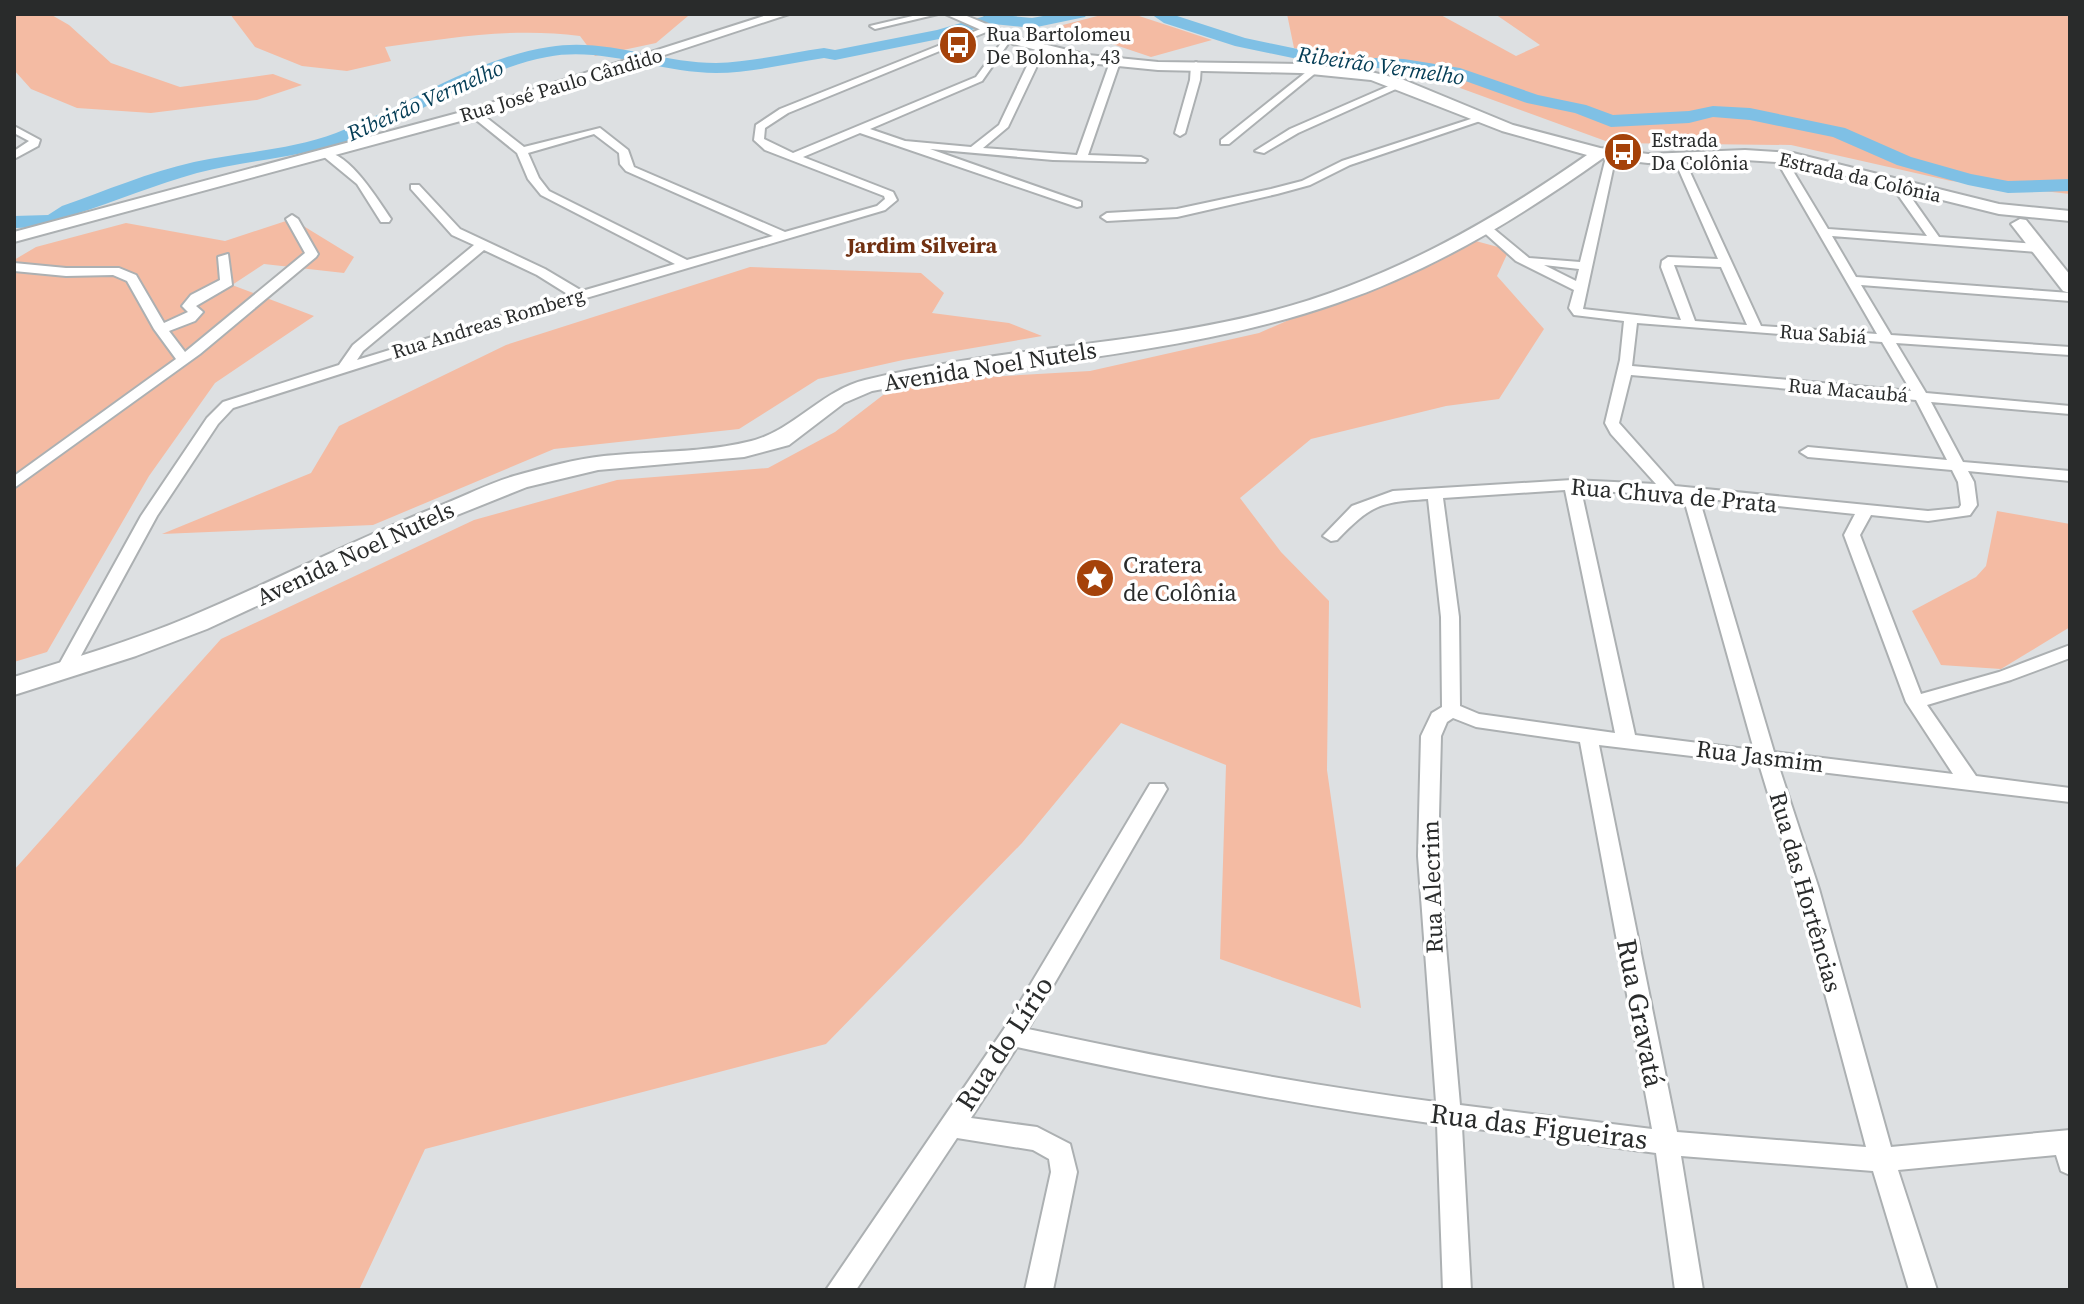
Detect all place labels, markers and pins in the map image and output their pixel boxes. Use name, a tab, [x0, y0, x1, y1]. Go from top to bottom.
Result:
place label: Rua Bartolomeu De Bolonha, 43	[986, 20, 1131, 71]
bus stop icon: Rua Bartolomeu De Bolonha, 43	[937, 24, 979, 66]
place label: Estrada Da Colônia	[1651, 126, 1749, 177]
bus stop icon: Estrada Da Colônia	[1602, 131, 1644, 173]
place label: Cratera de Colônia	[1123, 548, 1238, 609]
place icon: Cratera de Colônia	[1074, 557, 1116, 599]

